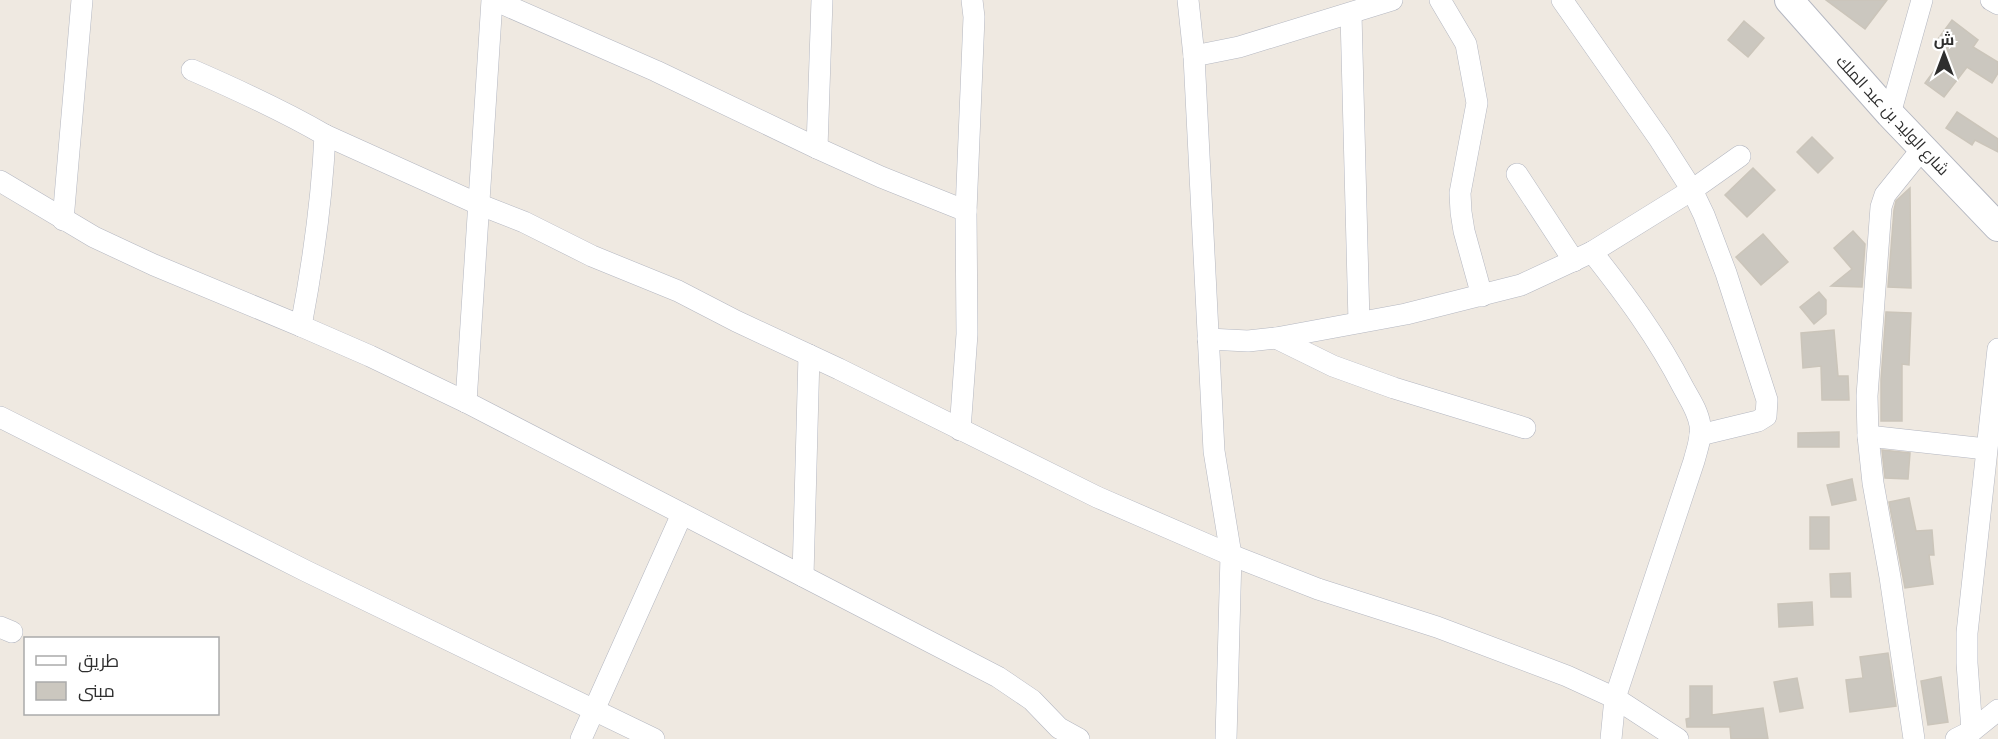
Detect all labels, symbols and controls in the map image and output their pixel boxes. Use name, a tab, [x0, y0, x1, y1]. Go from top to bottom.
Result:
north arrow	[1914, 24, 1974, 84]
text: ش	[1934, 29, 1954, 49]
street label: شارع الوليد بن عبد الملك	[1831, 51, 1954, 180]
legend	[24, 637, 219, 715]
text: طريق	[78, 649, 119, 673]
text: مبنى	[78, 679, 115, 702]

